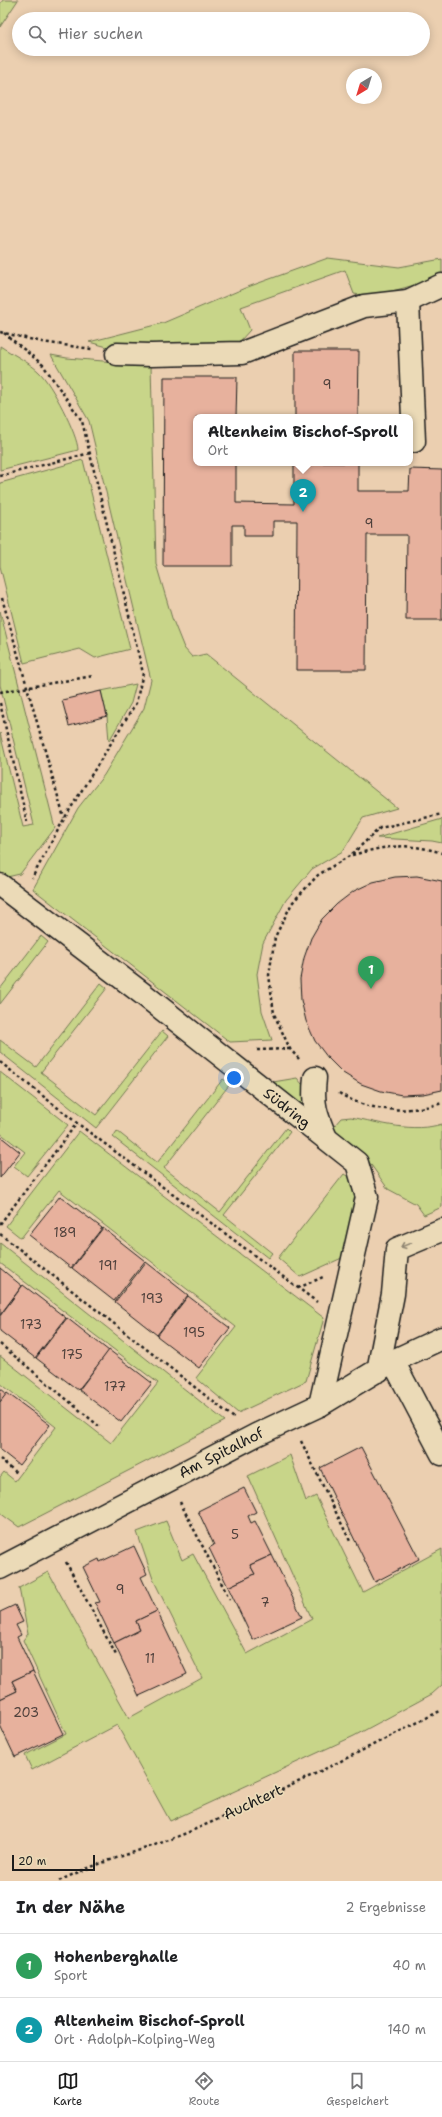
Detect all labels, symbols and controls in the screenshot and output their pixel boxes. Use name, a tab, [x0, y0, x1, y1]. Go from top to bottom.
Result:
search box	[12, 12, 430, 56]
icon: search	[26, 23, 48, 45]
text: Hier suchen	[58, 24, 143, 44]
north arrow	[346, 68, 382, 104]
house number: 9	[322, 376, 332, 393]
popup	[193, 414, 413, 466]
text: Altenheim Bischof-Sproll	[208, 422, 398, 442]
text: Ort	[208, 442, 228, 459]
pin: 2	[290, 479, 316, 512]
house number: 9	[364, 515, 374, 532]
pin: 1	[358, 956, 384, 989]
your location	[224, 1068, 244, 1088]
street label: Südring	[259, 1083, 315, 1133]
house number: 189	[54, 1224, 76, 1241]
one-way arrow	[401, 1242, 413, 1250]
house number: 191	[98, 1257, 118, 1274]
house number: 193	[141, 1290, 163, 1307]
house number: 173	[20, 1316, 42, 1333]
house number: 195	[183, 1324, 205, 1341]
house number: 175	[61, 1346, 83, 1363]
house number: 177	[104, 1378, 126, 1395]
street label: Am Spitalhof	[175, 1423, 267, 1483]
house number: 5	[231, 1526, 239, 1543]
house number: 9	[115, 1581, 125, 1598]
house number: 7	[260, 1594, 270, 1611]
house number: 11	[145, 1650, 155, 1667]
house number: 203	[13, 1704, 39, 1721]
street label: Auchtert	[220, 1780, 286, 1824]
scale bar	[12, 1853, 95, 1872]
text: 20 m	[18, 1854, 46, 1869]
text: In der Nähe	[16, 1896, 125, 1918]
text: 2 Ergebnisse	[346, 1899, 426, 1916]
text: Hohenberghalle	[54, 1947, 178, 1967]
text: 1	[26, 1957, 32, 1974]
text: 40 m	[392, 1957, 426, 1974]
text: Sport	[54, 1967, 87, 1984]
text: Altenheim Bischof-Sproll	[54, 2011, 245, 2031]
text: 2	[24, 2021, 34, 2038]
text: 140 m	[387, 2021, 426, 2038]
text: Ort · Adolph-Kolping-Weg	[54, 2031, 215, 2048]
tab: Karte	[53, 2070, 82, 2109]
tab: Route	[189, 2070, 220, 2109]
tab: Gespeichert	[326, 2070, 389, 2109]

